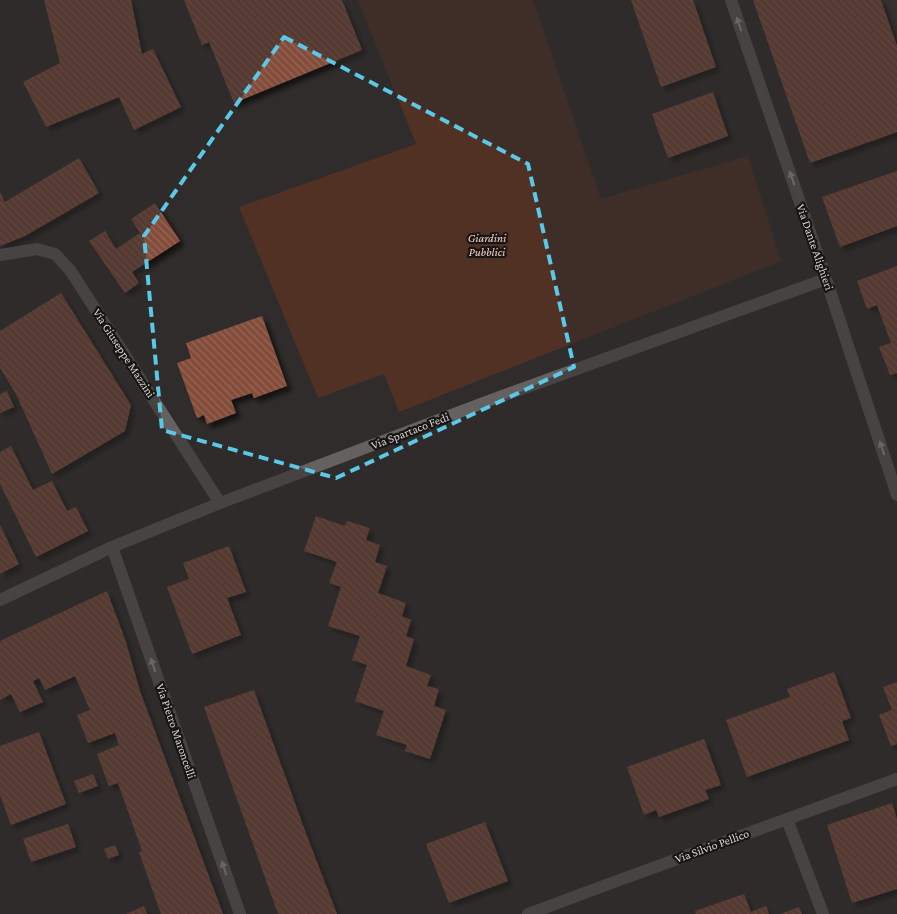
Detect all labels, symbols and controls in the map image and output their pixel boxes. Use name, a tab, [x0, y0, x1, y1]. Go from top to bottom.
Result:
one-way arrow	[735, 17, 742, 32]
one-way arrow	[787, 170, 795, 185]
street label: Via Dante Alighieri	[794, 202, 836, 292]
park label: Giardini Pubblici	[468, 231, 507, 259]
street label: Via Giuseppe Mazzini	[90, 306, 158, 400]
street label: Via Spartaco Fedi	[369, 410, 451, 452]
one-way arrow	[878, 441, 885, 456]
one-way arrow	[149, 657, 157, 672]
street label: Via Pietro Maroncelli	[153, 682, 199, 780]
street label: Via Silvio Pellico	[673, 826, 751, 866]
one-way arrow	[220, 860, 228, 875]

